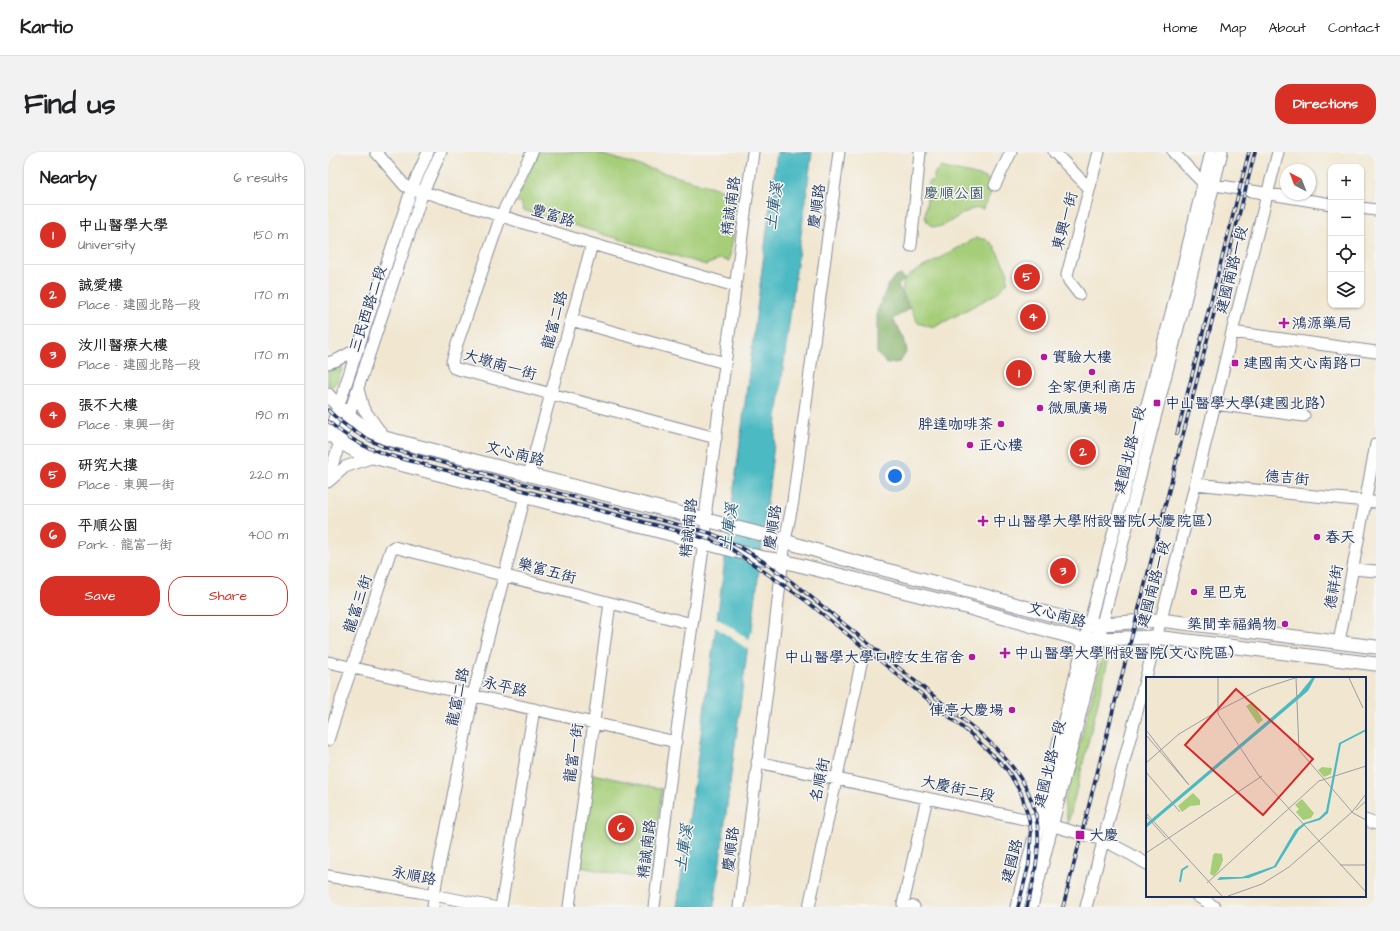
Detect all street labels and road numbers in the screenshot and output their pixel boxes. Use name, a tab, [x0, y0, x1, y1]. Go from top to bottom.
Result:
street label: 精誠南路	[716, 175, 746, 237]
street label: 慶順路	[803, 182, 831, 230]
street label: 東興一街	[1047, 189, 1083, 253]
street label: 豐富路	[528, 199, 578, 233]
street label: 建國南路一段	[1211, 224, 1253, 316]
street label: 三民西路二段	[344, 263, 392, 355]
street label: 龍富二路	[537, 288, 573, 352]
street label: 大墩南一街	[461, 345, 539, 385]
street label: 建國北路一段	[1109, 404, 1151, 496]
street label: 文心南路	[483, 437, 547, 471]
street label: 德吉街	[1264, 466, 1310, 490]
street label: 精誠南路	[675, 497, 703, 559]
street label: 慶順路	[759, 503, 787, 551]
street label: 建國南路一段	[1132, 538, 1176, 630]
street label: 樂富五街	[515, 553, 579, 589]
street label: 德祥街	[1320, 563, 1348, 611]
street label: 龍富三街	[339, 572, 377, 636]
street label: 文心南路	[1025, 597, 1089, 633]
street label: 龍富二路	[441, 665, 475, 729]
street label: 永平路	[481, 672, 529, 702]
street label: 建國北路一段	[1029, 718, 1071, 810]
street label: 龍富一街	[559, 722, 589, 784]
street label: 名順街	[805, 756, 835, 804]
street label: 大慶街二段	[919, 771, 997, 807]
street label: 精誠南路	[633, 818, 661, 880]
street label: 慶順路	[718, 825, 744, 873]
street label: 建國路	[996, 837, 1028, 885]
street label: 永順路	[390, 861, 438, 891]

